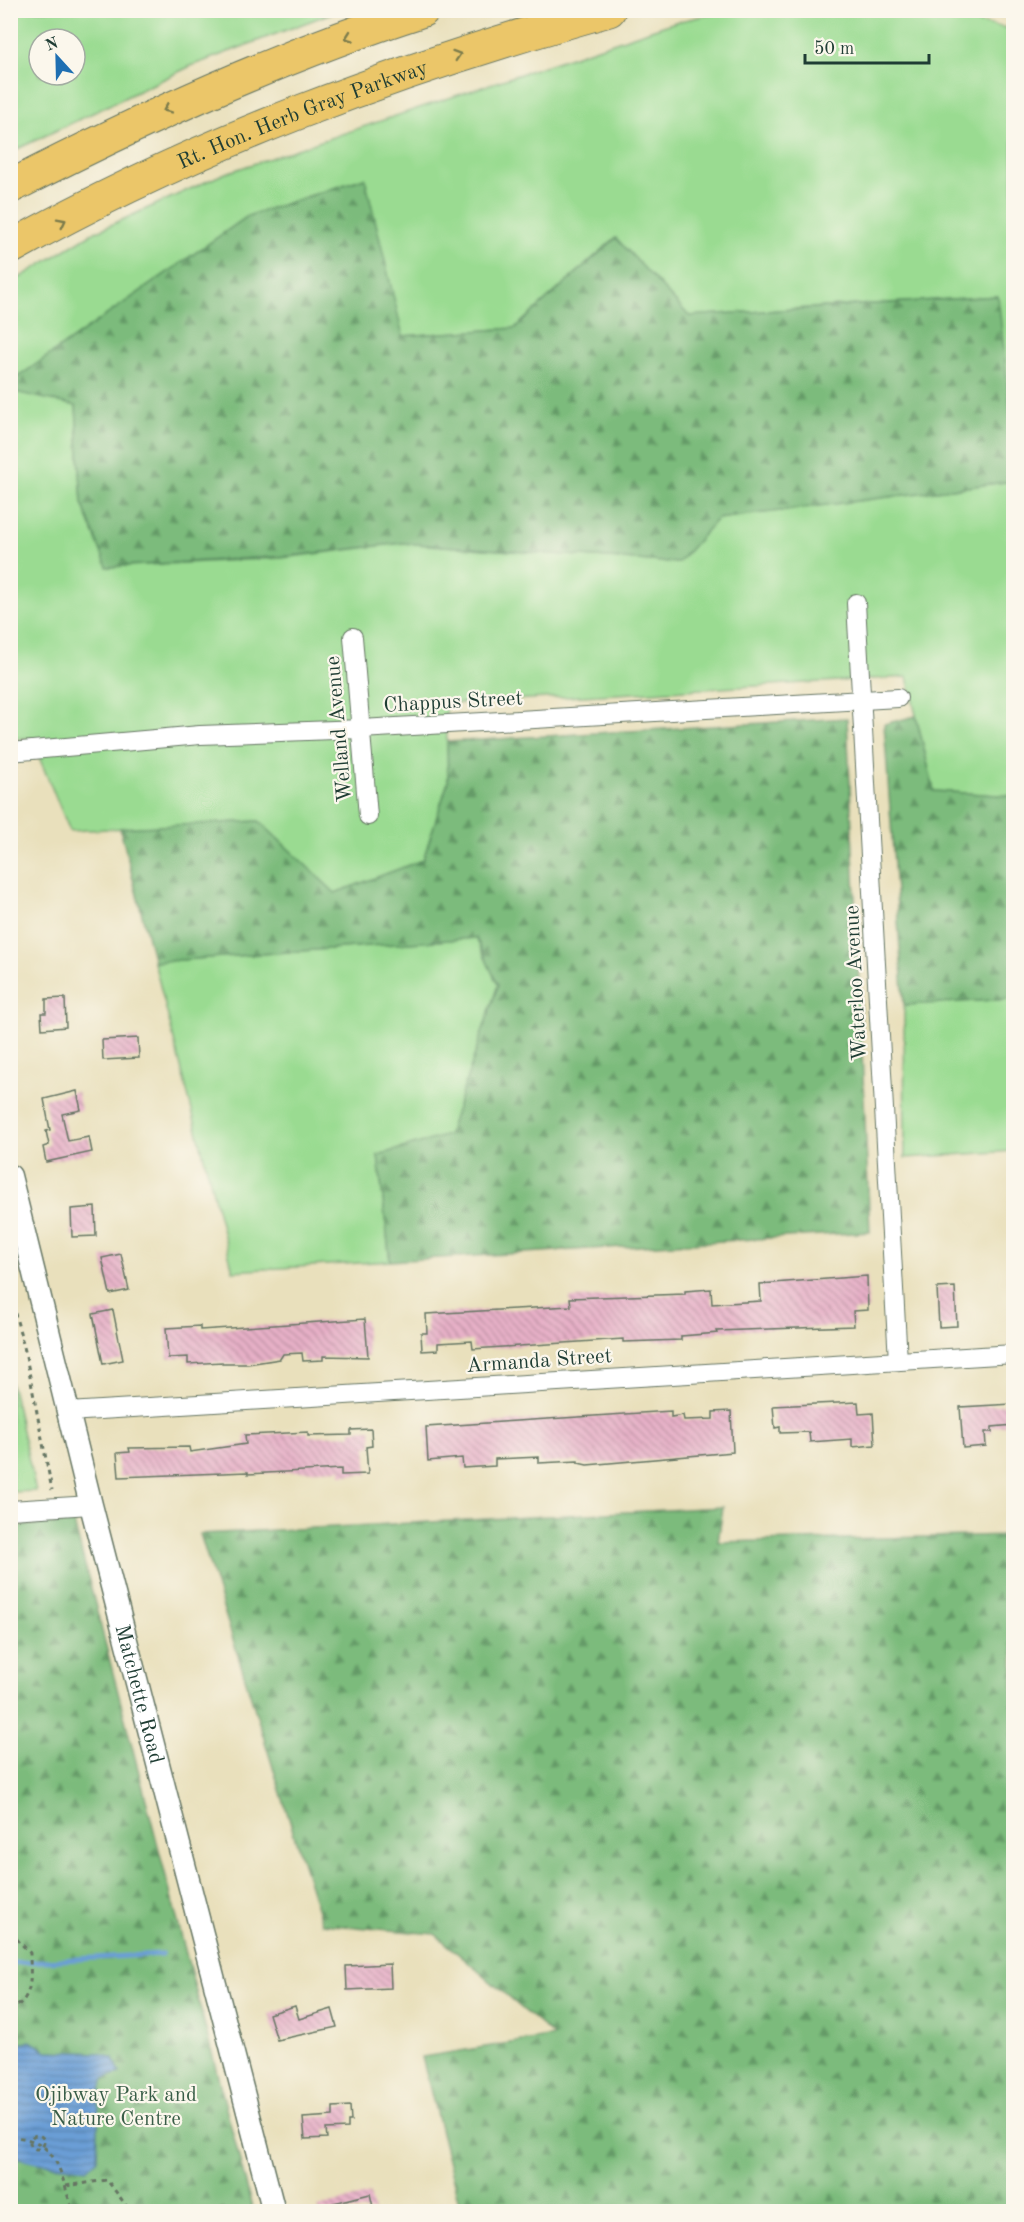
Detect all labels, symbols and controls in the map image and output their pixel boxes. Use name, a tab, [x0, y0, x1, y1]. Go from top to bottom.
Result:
north arrow	[27, 27, 87, 87]
scale bar	[805, 27, 930, 65]
one-way arrow	[344, 30, 355, 42]
text: N	[43, 35, 62, 55]
text: 50 m	[814, 40, 854, 58]
one-way arrow	[451, 50, 462, 63]
street label: Rt. Hon. Herb Gray Parkway	[175, 57, 431, 174]
one-way arrow	[163, 101, 174, 113]
one-way arrow	[56, 217, 67, 229]
street label: Welland Avenue	[323, 655, 356, 803]
street label: Chappus Street	[383, 688, 523, 717]
street label: Waterloo Avenue	[842, 905, 871, 1061]
street label: Armanda Street	[466, 1346, 613, 1377]
street label: Matchette Road	[110, 1623, 167, 1766]
park label: Ojibway Park and Nature Centre	[35, 2085, 197, 2130]

